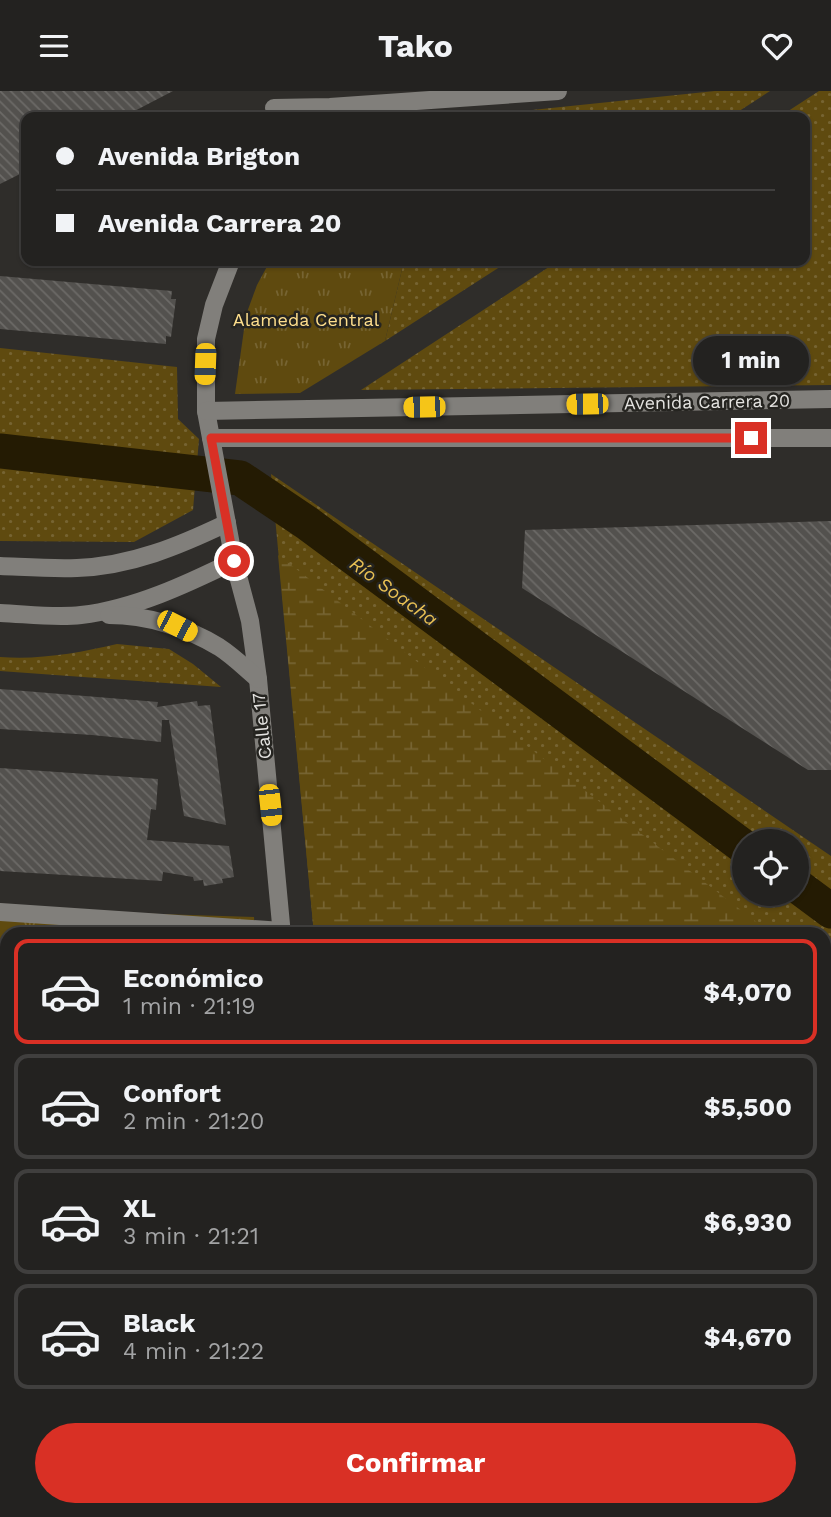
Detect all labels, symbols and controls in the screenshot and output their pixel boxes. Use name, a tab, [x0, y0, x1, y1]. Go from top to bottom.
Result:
icon: menu	[35, 27, 73, 65]
text: Tako	[378, 27, 453, 65]
icon: heart	[758, 27, 796, 65]
text: Avenida Brigton	[98, 141, 300, 171]
text: Avenida Carrera 20	[98, 208, 342, 238]
park label: Alameda Central	[233, 309, 380, 330]
callout: 1 min	[693, 337, 809, 385]
car	[194, 343, 217, 385]
text: 1 min	[721, 347, 781, 374]
street label: Avenida Carrera 20	[624, 390, 790, 413]
car	[566, 393, 609, 415]
car	[403, 396, 446, 418]
route end	[735, 422, 767, 454]
route start	[218, 545, 250, 577]
water label: Río Soacha	[345, 552, 442, 631]
car	[154, 607, 201, 645]
street label: Calle 17	[248, 692, 275, 760]
car	[258, 783, 283, 827]
map controls	[732, 829, 809, 906]
button: locate	[732, 829, 809, 906]
icon: car	[39, 960, 102, 1023]
text: Económico	[123, 963, 264, 993]
text: $4,070	[703, 977, 792, 1007]
text: 1 min · 21:19	[123, 993, 255, 1020]
icon: car	[39, 1075, 102, 1138]
text: Confort	[123, 1078, 221, 1108]
text: $5,500	[704, 1092, 792, 1122]
text: 2 min · 21:20	[123, 1108, 264, 1135]
icon: car	[39, 1190, 102, 1253]
text: XL	[123, 1193, 156, 1223]
text: $6,930	[704, 1207, 792, 1237]
text: 3 min · 21:21	[123, 1223, 259, 1250]
icon: car	[39, 1305, 102, 1368]
text: Black	[123, 1308, 195, 1338]
text: $4,670	[704, 1322, 792, 1352]
text: 4 min · 21:22	[123, 1338, 264, 1365]
button: Confirmar	[35, 1423, 796, 1503]

